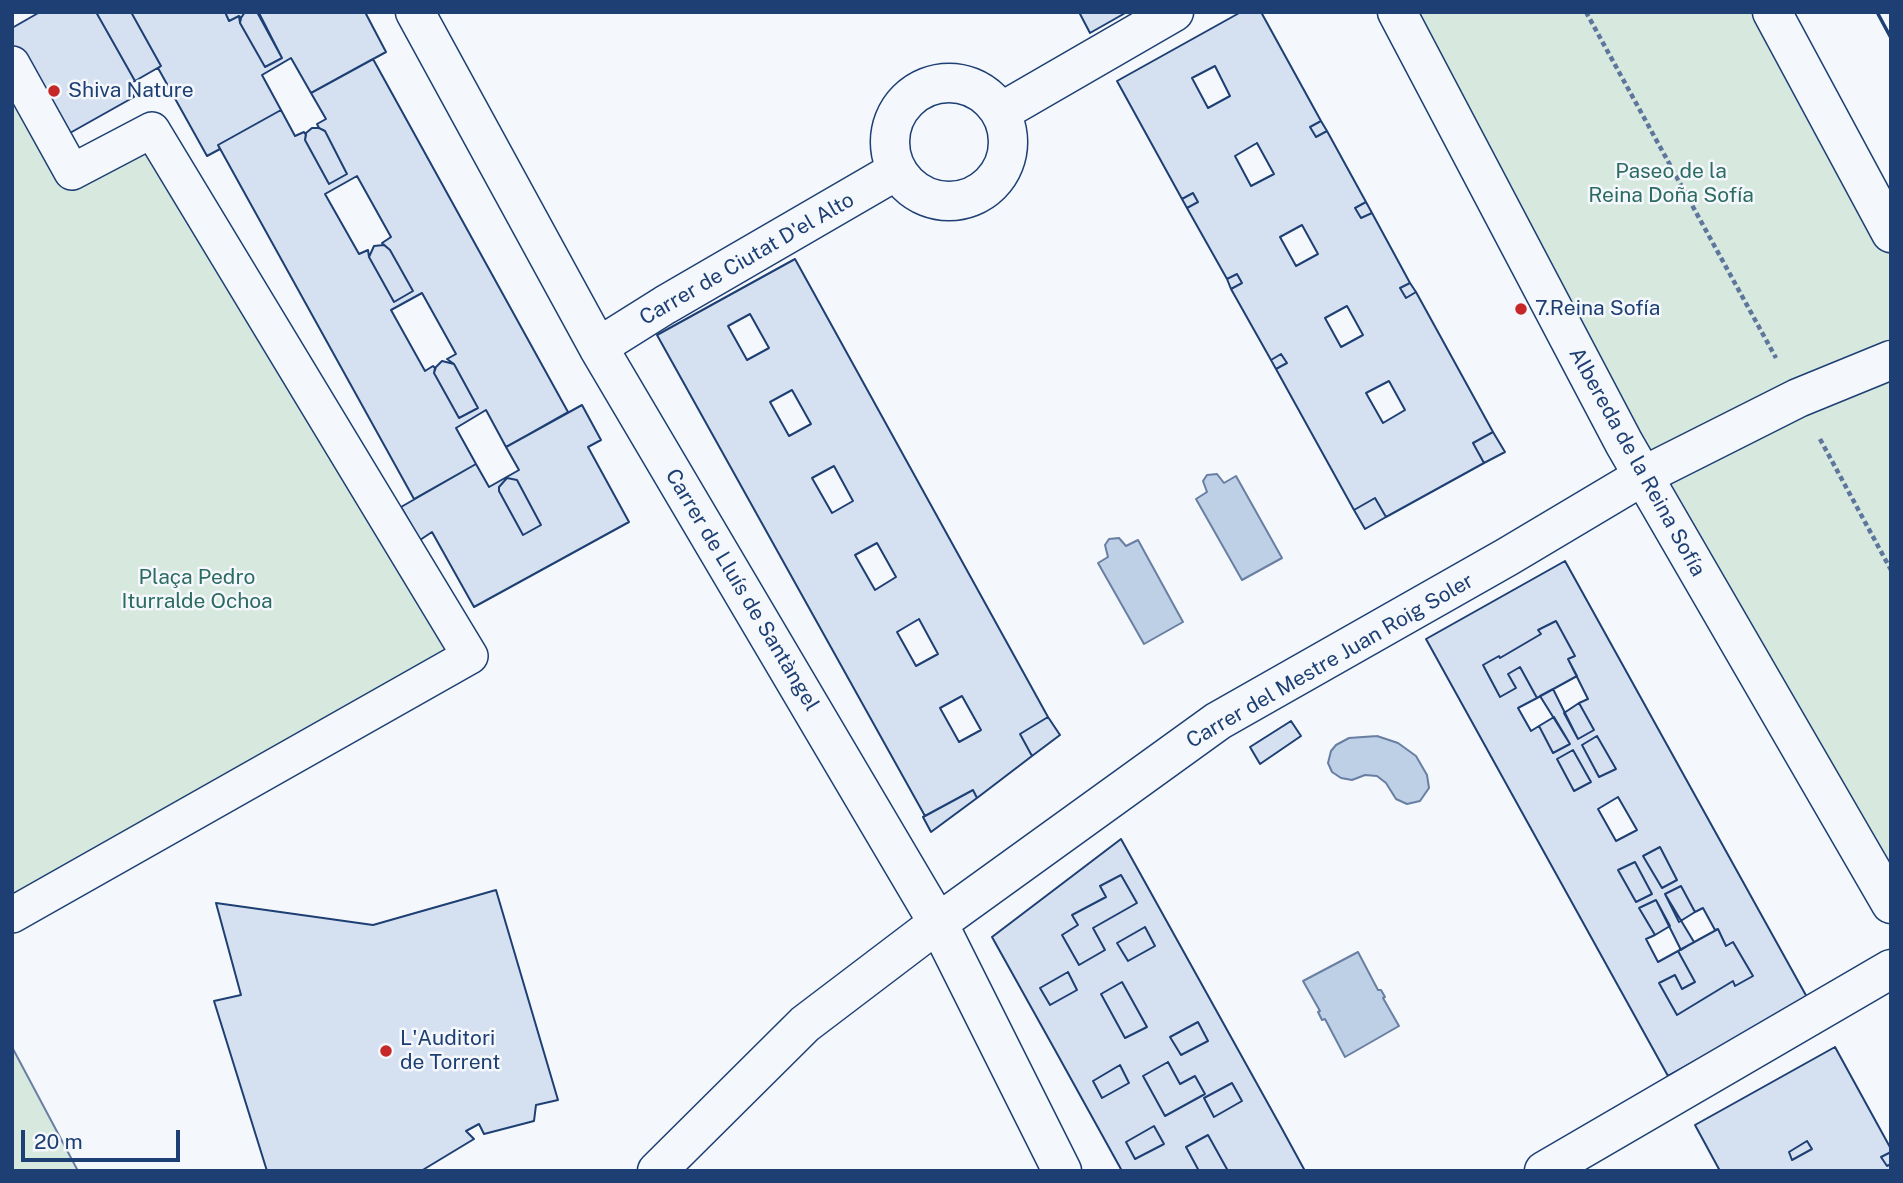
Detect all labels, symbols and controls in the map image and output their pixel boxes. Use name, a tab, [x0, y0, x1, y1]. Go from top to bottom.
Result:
place label: Shiva Nature	[68, 78, 194, 104]
marker: Shiva Nature	[46, 83, 62, 99]
park label: Paseo de la Reina Doña Sofía	[1588, 159, 1754, 209]
street label: Carrer de Ciutat D'el Alto	[635, 187, 859, 331]
place label: 7.Reina Sofía	[1535, 296, 1660, 322]
marker: 7.Reina Sofía	[1513, 301, 1529, 317]
street label: Albereda de la Reina Sofía	[1564, 343, 1710, 581]
street label: Carrer de Lluís de Santàngel	[660, 464, 824, 716]
park label: Plaça Pedro Iturralde Ochoa	[121, 565, 273, 615]
street label: Carrer del Mestre Juan Roig Soler	[1182, 568, 1478, 754]
place label: L'Auditori de Torrent	[400, 1026, 500, 1076]
marker: L'Auditori de Torrent	[378, 1043, 394, 1059]
scale bar	[24, 1116, 184, 1160]
text: 20 m	[34, 1129, 83, 1154]

